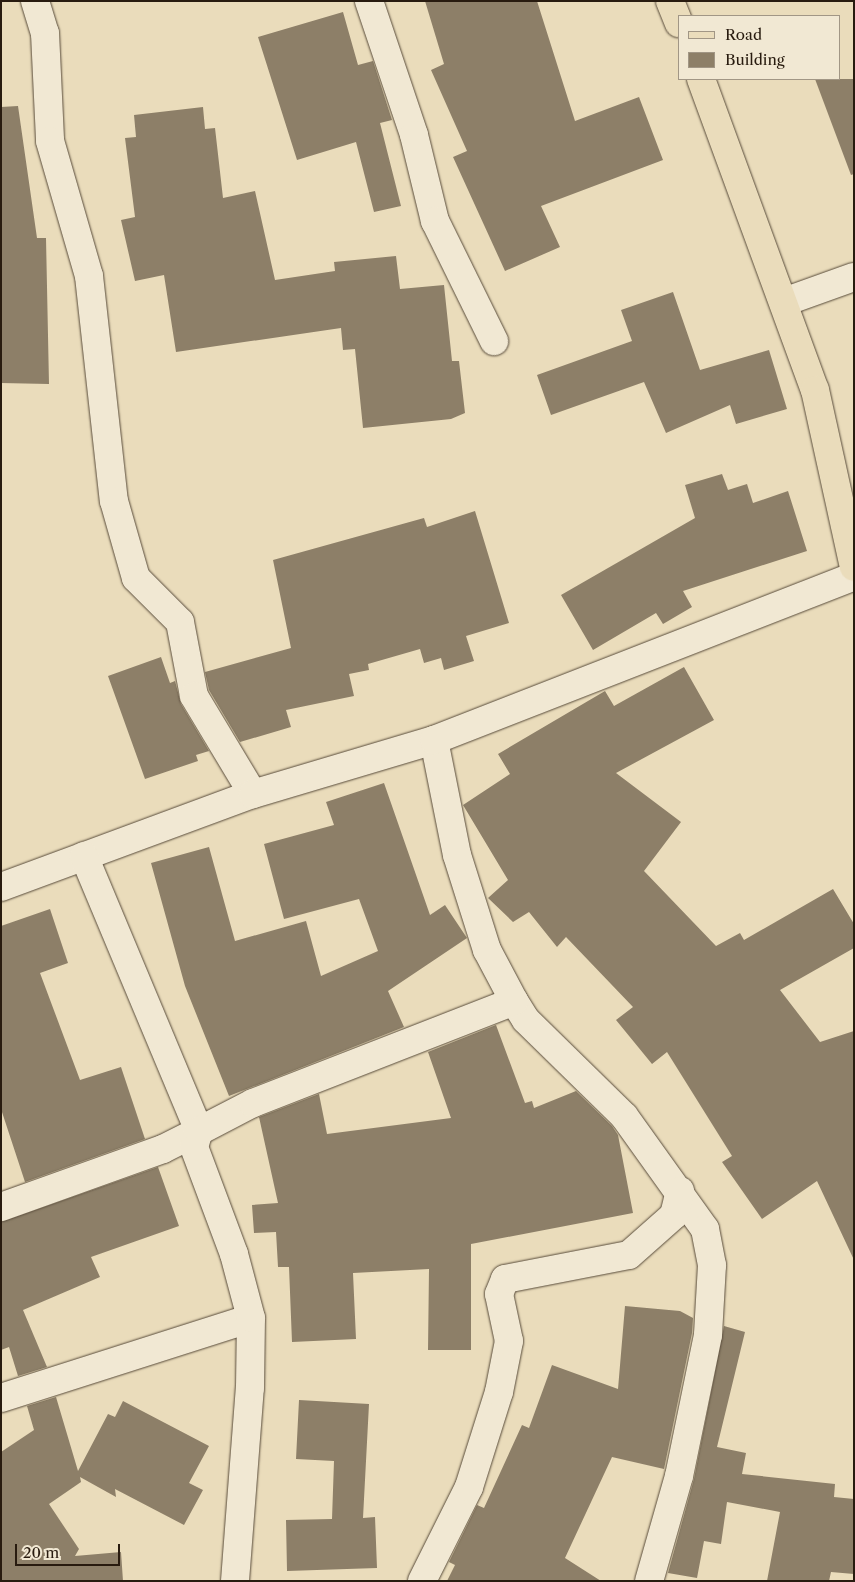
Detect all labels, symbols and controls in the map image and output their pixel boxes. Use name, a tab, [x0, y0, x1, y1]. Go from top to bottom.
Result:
legend	[678, 15, 840, 80]
text: Road	[725, 25, 762, 44]
text: Building	[725, 50, 785, 69]
scale bar	[18, 1534, 122, 1566]
text: 20 m	[23, 1543, 59, 1562]

